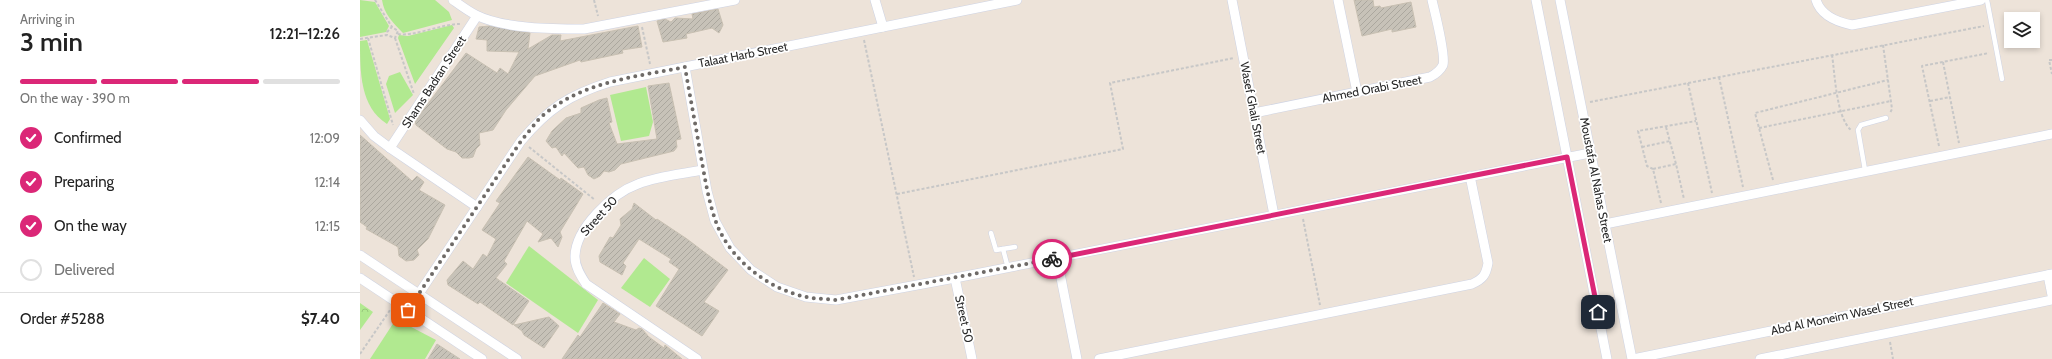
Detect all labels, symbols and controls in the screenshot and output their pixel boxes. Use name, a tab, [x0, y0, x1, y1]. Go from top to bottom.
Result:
text: Arriving in	[20, 11, 75, 27]
map controls	[2004, 12, 2040, 48]
button: layers	[2004, 12, 2040, 48]
text: 12:21–12:26	[269, 25, 340, 43]
text: 3 min	[20, 26, 83, 58]
street label: Shams Badran Street	[398, 33, 469, 131]
street label: Talaat Harb Street	[697, 39, 789, 71]
street label: Wasef Ghali Street	[1237, 61, 1270, 155]
street label: Ahmed Orabi Street	[1321, 71, 1423, 106]
text: On the way · 390 m	[20, 90, 130, 106]
street label: Moustafa Al Nahas Street	[1577, 116, 1616, 244]
icon: check	[20, 127, 42, 149]
text: Confirmed	[54, 129, 122, 147]
text: 12:09	[310, 130, 340, 146]
icon: check	[20, 171, 42, 193]
text: Preparing	[54, 173, 114, 191]
text: 12:14	[314, 174, 340, 190]
street label: Street 50	[577, 193, 620, 239]
icon: check	[20, 215, 42, 237]
text: On the way	[54, 217, 127, 235]
text: 12:15	[315, 218, 340, 234]
courier	[1032, 239, 1072, 279]
icon: bike	[1041, 248, 1063, 270]
text: Delivered	[54, 261, 115, 279]
pin	[391, 293, 425, 327]
street label: Abd Al Moneim Wasel Street	[1769, 293, 1914, 338]
street label: Street 50	[952, 294, 977, 344]
pin	[1581, 295, 1615, 329]
icon: bag	[397, 299, 419, 321]
icon: home	[1587, 301, 1609, 323]
text: Order #5288	[20, 310, 105, 328]
text: $7.40	[301, 310, 340, 328]

